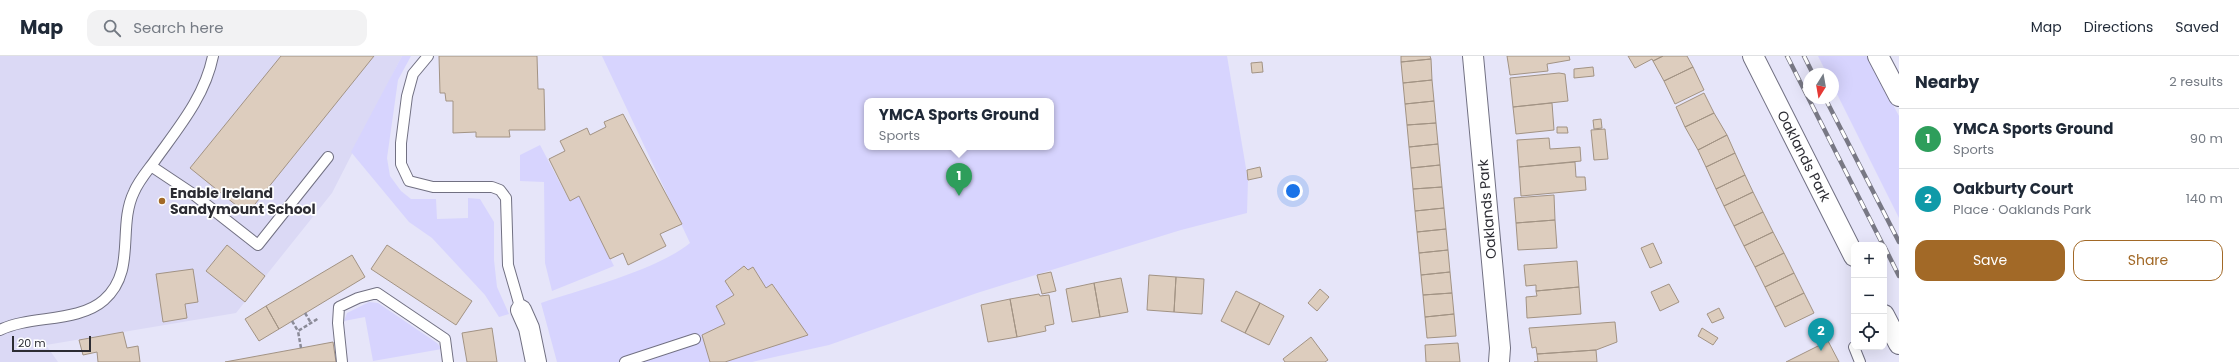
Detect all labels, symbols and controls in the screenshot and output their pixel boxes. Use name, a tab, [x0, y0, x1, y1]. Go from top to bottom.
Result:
search box	[87, 10, 367, 46]
text: Map	[20, 14, 63, 41]
icon: search	[101, 17, 123, 39]
text: Search here	[133, 17, 224, 38]
text: Map	[2031, 17, 2062, 37]
text: Directions	[2084, 17, 2153, 37]
text: Saved	[2175, 17, 2219, 37]
north arrow	[1803, 68, 1839, 104]
text: Nearby	[1915, 70, 1979, 94]
text: 2 results	[2169, 72, 2223, 91]
popup	[864, 98, 1054, 150]
text: YMCA Sports Ground	[879, 104, 1039, 125]
street label: Oaklands Park	[1772, 107, 1836, 206]
text: YMCA Sports Ground	[1953, 118, 2113, 139]
text: Sports	[879, 126, 920, 145]
text: 1	[1926, 129, 1930, 148]
text: 90 m	[2190, 129, 2223, 148]
text: Sports	[1953, 140, 1994, 159]
street label: Oaklands Park	[1473, 158, 1501, 260]
pin: 1	[946, 163, 972, 196]
text: Oakburty Court	[1953, 178, 2073, 199]
your location	[1283, 181, 1303, 201]
place label: Enable Ireland Sandymount School	[170, 183, 316, 219]
text: 2	[1924, 189, 1932, 208]
text: 140 m	[2186, 189, 2223, 208]
marker: Enable Ireland Sandymount School	[157, 196, 167, 206]
text: Place · Oaklands Park	[1953, 200, 2091, 219]
button: Save	[1915, 240, 2065, 281]
button: Share	[2073, 240, 2223, 281]
map controls	[1851, 242, 1887, 350]
button: +	[1851, 242, 1887, 278]
button: −	[1851, 278, 1887, 314]
button: locate	[1851, 314, 1887, 350]
pin: 2	[1808, 318, 1834, 351]
scale bar	[12, 334, 91, 353]
text: 20 m	[18, 335, 46, 351]

